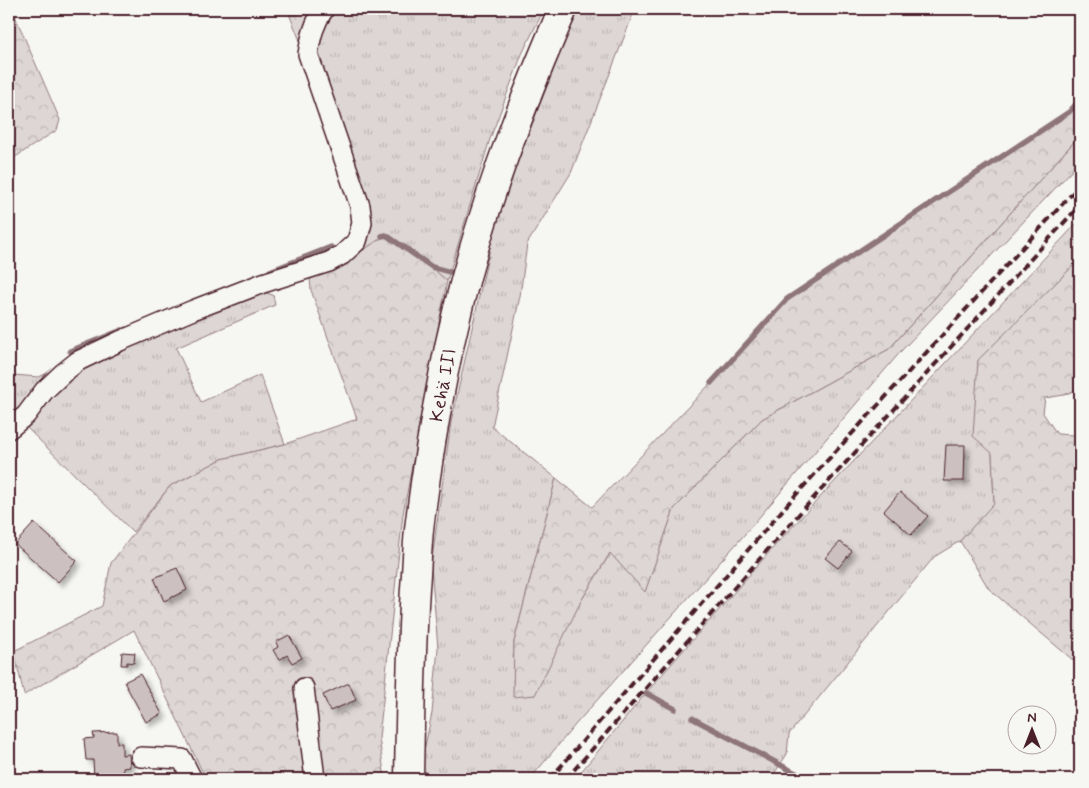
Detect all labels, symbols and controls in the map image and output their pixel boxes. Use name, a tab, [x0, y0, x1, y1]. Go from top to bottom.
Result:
street label: Kehä III	[424, 346, 463, 424]
north arrow	[1006, 706, 1056, 756]
text: N	[1027, 709, 1037, 727]

